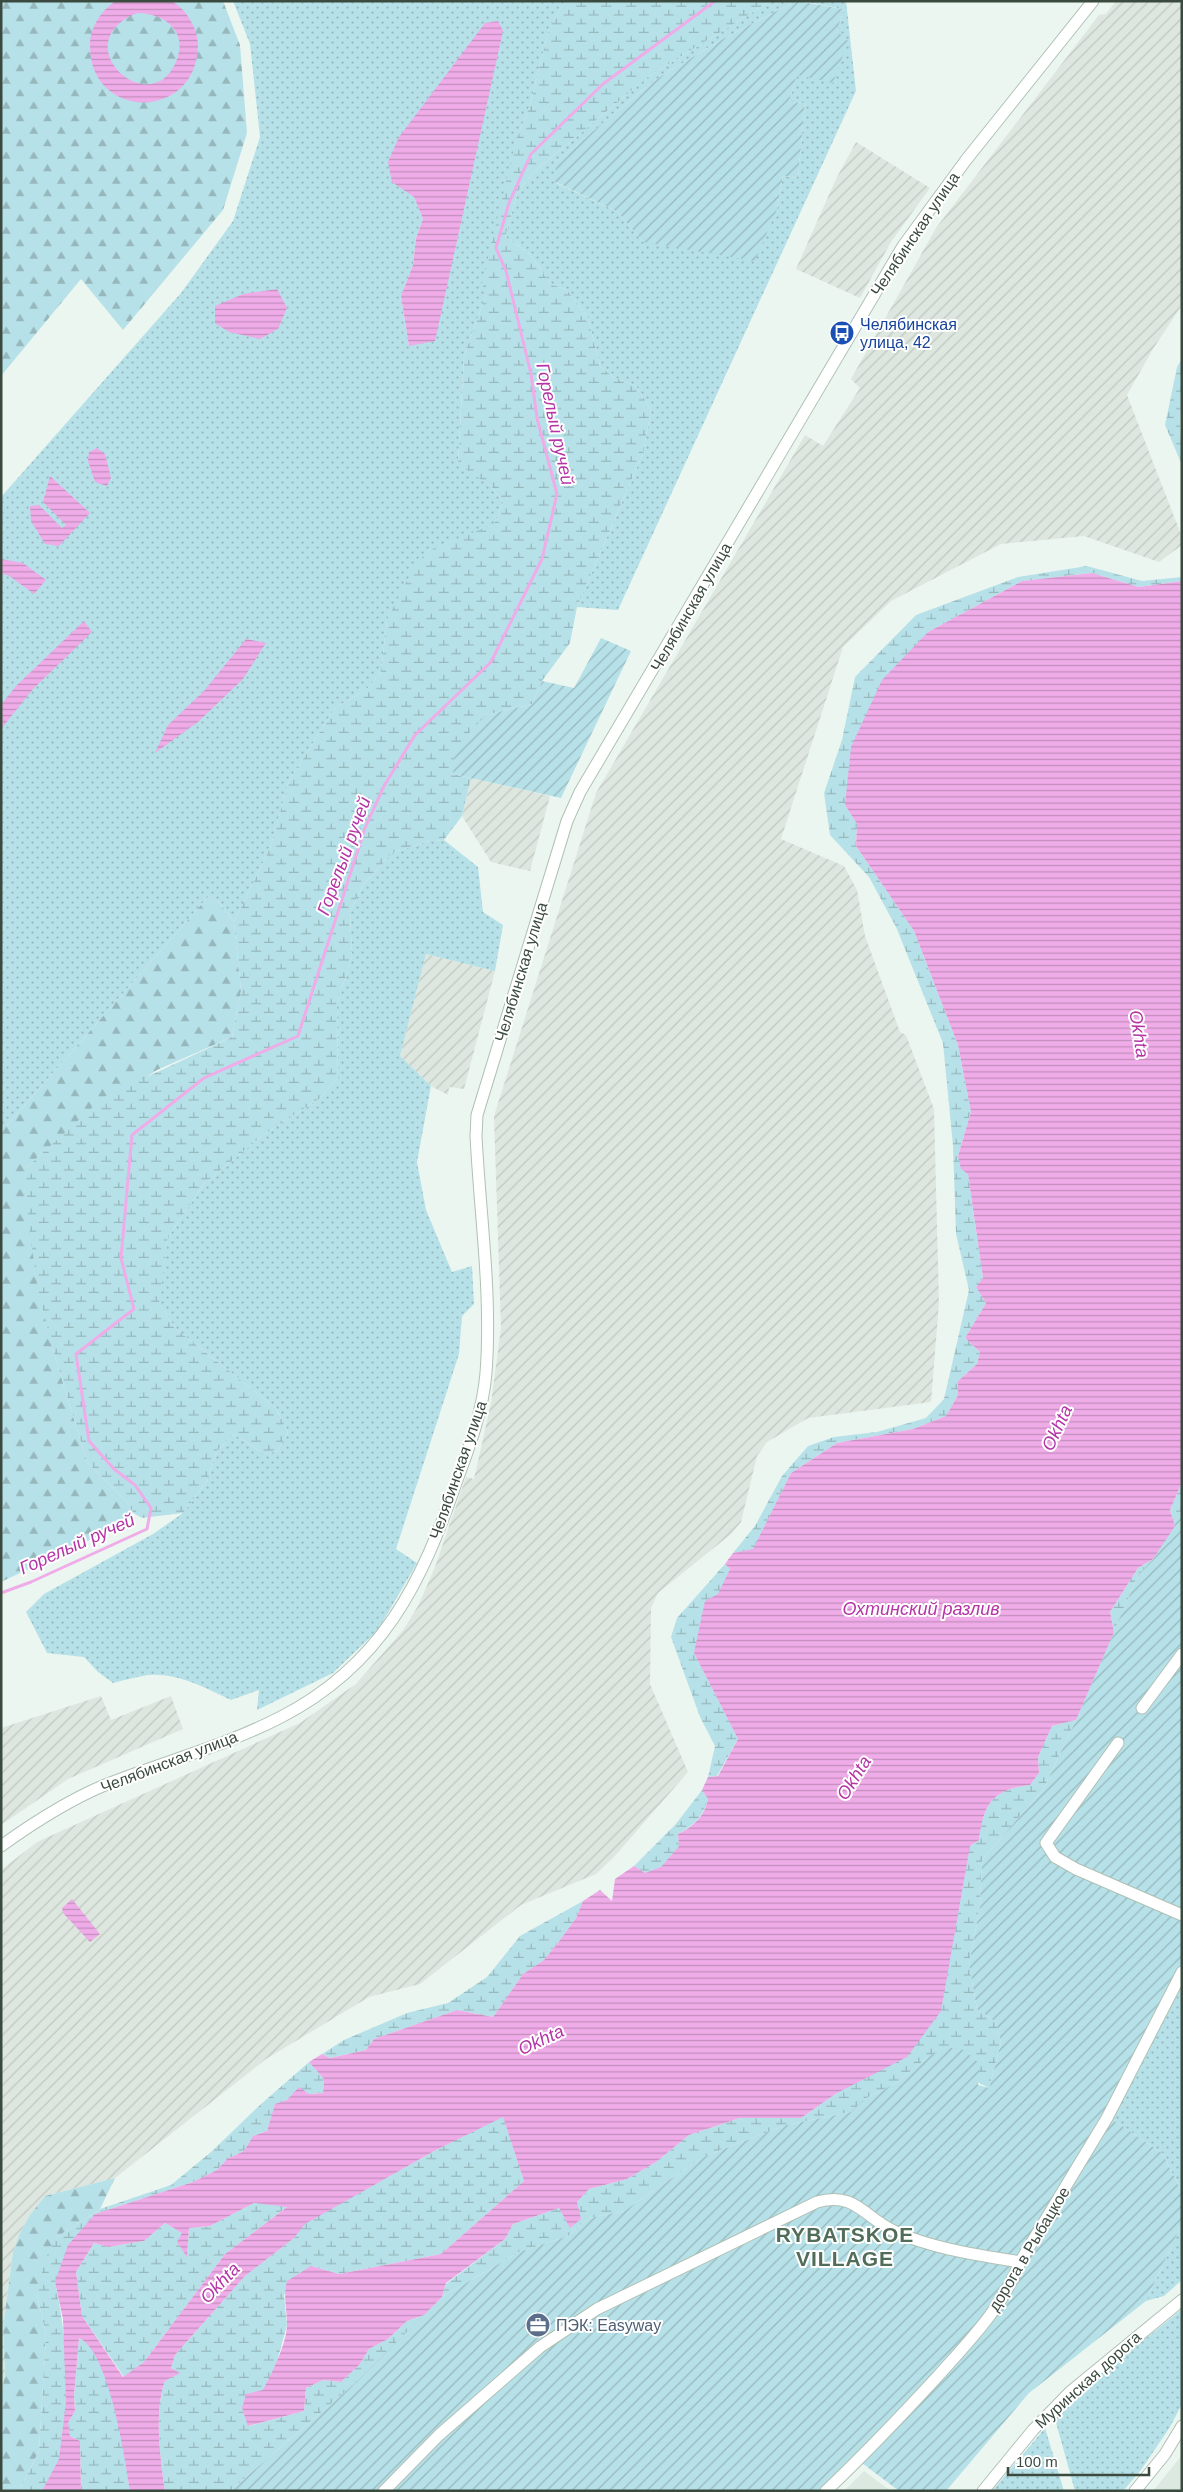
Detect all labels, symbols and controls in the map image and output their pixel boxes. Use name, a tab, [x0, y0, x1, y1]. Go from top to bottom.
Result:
street label: Челябинская улица	[867, 169, 963, 299]
place label: Челябинская улица, 42	[860, 316, 957, 351]
bus stop icon: Челябинская улица, 42	[829, 320, 855, 346]
water label: Горелый ручей	[532, 361, 578, 487]
street label: Челябинская улица	[647, 540, 735, 674]
water label: Горелый ручей	[313, 794, 375, 918]
street label: Челябинская улица	[492, 900, 550, 1044]
water label: Okhta	[1125, 1009, 1153, 1059]
street label: Челябинская улица	[426, 1398, 490, 1541]
water label: Okhta	[1038, 1402, 1076, 1454]
water label: Горелый ручей	[16, 1510, 138, 1578]
water label: Охтинский разлив	[842, 1599, 1000, 1619]
street label: Челябинская улица	[98, 1728, 240, 1796]
water label: Okhta	[833, 1752, 875, 1804]
water label: Okhta	[515, 2021, 567, 2059]
street label: дорога в Рыбацкое	[985, 2184, 1073, 2314]
district label: RYBATSKOE VILLAGE	[776, 2223, 914, 2270]
water label: Okhta	[196, 2259, 244, 2307]
office icon: ПЭК: Easyway	[525, 2312, 551, 2338]
place label: ПЭК: Easyway	[556, 2317, 661, 2334]
street label: Муринская дорога	[1032, 2328, 1144, 2432]
scale bar	[1008, 2444, 1149, 2476]
text: 100 m	[1016, 2453, 1058, 2470]

